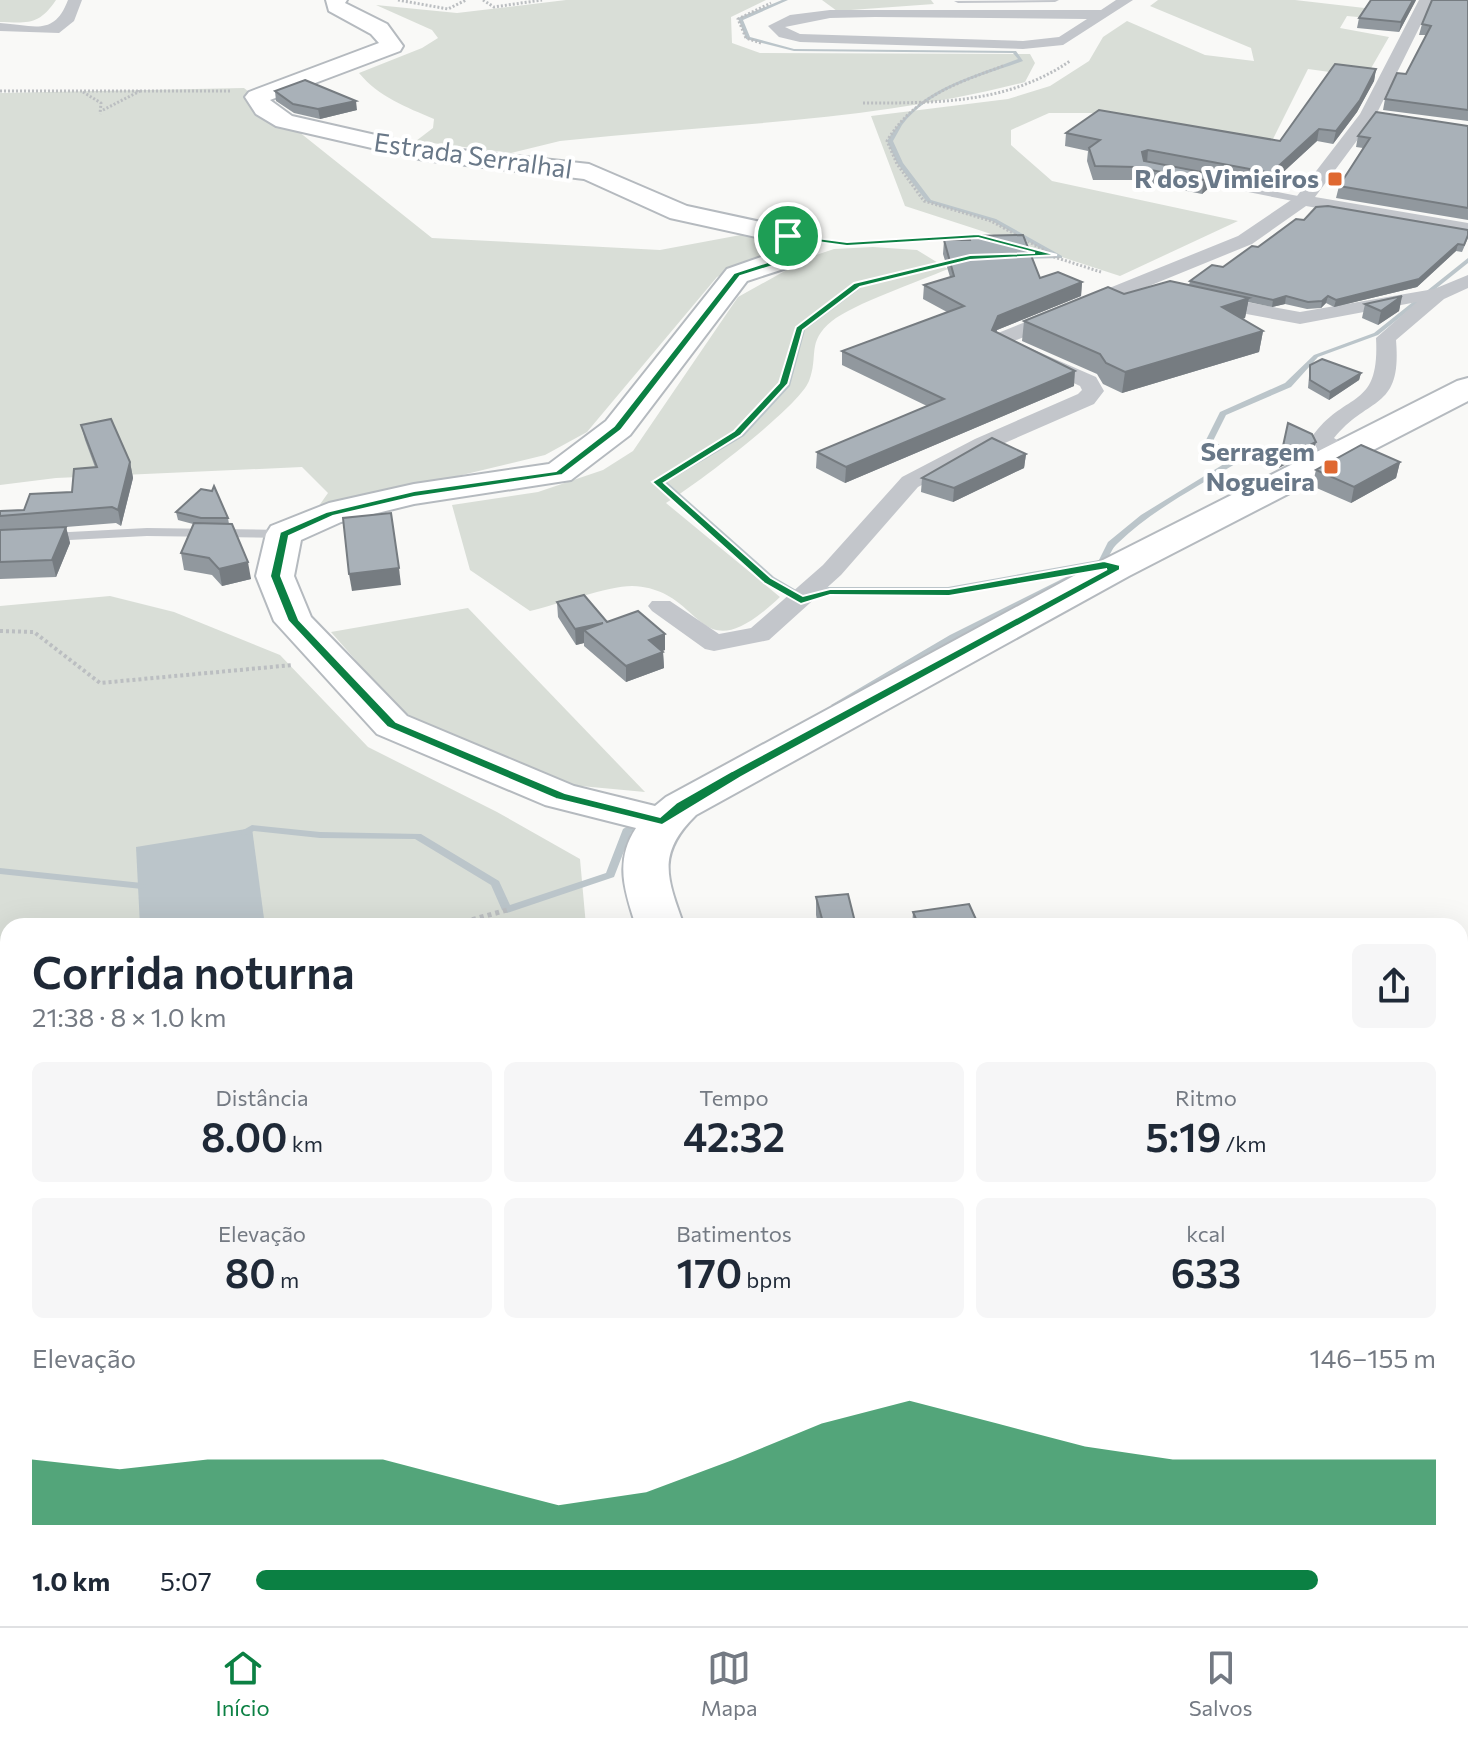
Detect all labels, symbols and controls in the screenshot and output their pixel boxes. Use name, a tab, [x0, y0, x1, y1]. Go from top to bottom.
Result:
street label: Estrada Serralhal	[372, 125, 574, 184]
place label: R dos Vimieiros	[1134, 162, 1319, 193]
marker: R dos Vimieiros	[1326, 170, 1344, 188]
pin	[754, 202, 822, 270]
icon: arrive	[766, 214, 810, 258]
place label: Serragem Nogueira	[1200, 435, 1315, 496]
marker: Serragem Nogueira	[1322, 458, 1340, 476]
text: Corrida noturna	[32, 944, 355, 998]
button: share	[1352, 944, 1436, 1028]
text: 21:38 · 8 × 1.0 km	[32, 1001, 226, 1032]
text: Distância	[216, 1084, 308, 1111]
text: Tempo	[699, 1084, 769, 1111]
text: Ritmo	[1175, 1084, 1237, 1111]
text: 8.00	[201, 1111, 288, 1160]
text: 42:32	[683, 1111, 785, 1160]
text: 5:19	[1146, 1111, 1221, 1160]
text: km	[288, 1130, 323, 1157]
text: /km	[1221, 1130, 1266, 1157]
text: Elevação	[218, 1220, 306, 1247]
text: Batimentos	[676, 1220, 792, 1247]
text: kcal	[1186, 1220, 1226, 1247]
text: 80	[225, 1247, 276, 1296]
text: 170	[676, 1247, 742, 1296]
text: 633	[1171, 1247, 1241, 1296]
text: m	[276, 1266, 299, 1293]
text: bpm	[742, 1266, 792, 1293]
text: Elevação	[32, 1342, 136, 1373]
text: 146–155 m	[1310, 1342, 1436, 1373]
text: 1.0 km	[32, 1565, 110, 1596]
text: 5:07	[160, 1565, 212, 1596]
tab: Início	[216, 1646, 270, 1721]
tab: Mapa	[701, 1646, 758, 1721]
tab: Salvos	[1189, 1646, 1252, 1721]

